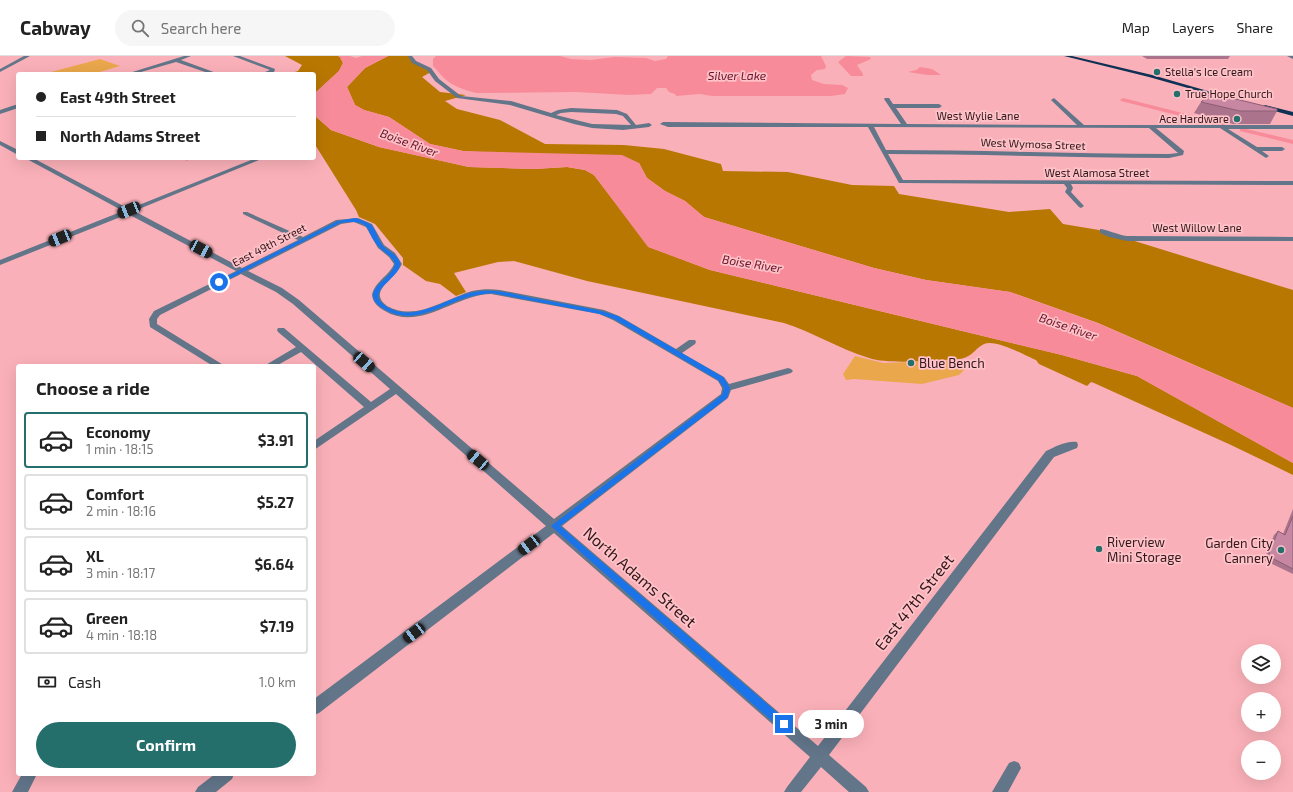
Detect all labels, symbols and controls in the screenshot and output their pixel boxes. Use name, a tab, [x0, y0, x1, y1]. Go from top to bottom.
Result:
search box	[115, 10, 395, 46]
text: Cabway	[20, 16, 91, 39]
icon: search	[129, 17, 151, 39]
text: Search here	[161, 19, 241, 37]
text: Map	[1122, 19, 1150, 36]
text: Layers	[1172, 19, 1214, 36]
text: Share	[1236, 19, 1273, 36]
place label: Stella's Ice Cream	[1165, 65, 1253, 78]
marker: Stella's Ice Cream	[1152, 67, 1162, 77]
water label: Silver Lake	[708, 68, 767, 82]
place label: True Hope Church	[1185, 87, 1273, 100]
text: East 49th Street	[60, 88, 176, 106]
marker: True Hope Church	[1172, 89, 1182, 99]
street label: West Wylie Lane	[937, 109, 1019, 122]
place label: Ace Hardware	[1159, 112, 1229, 125]
marker: Ace Hardware	[1232, 114, 1242, 124]
water label: Boise River	[379, 125, 440, 159]
text: North Adams Street	[60, 127, 200, 145]
street label: West Wymosa Street	[980, 135, 1086, 152]
street label: West Alamosa Street	[1045, 166, 1149, 179]
car	[116, 200, 142, 220]
street label: East 49th Street	[230, 220, 308, 269]
street label: West Willow Lane	[1152, 221, 1242, 234]
car	[47, 228, 73, 248]
car	[188, 238, 214, 260]
water label: Boise River	[721, 251, 783, 275]
route start	[210, 273, 228, 291]
water label: Boise River	[1038, 310, 1099, 343]
car	[351, 350, 377, 374]
place label: Blue Bench	[919, 355, 985, 371]
marker: Blue Bench	[906, 358, 916, 368]
text: Choose a ride	[36, 377, 150, 399]
icon: car	[38, 422, 74, 458]
text: Economy	[86, 423, 151, 441]
text: $3.91	[258, 431, 294, 449]
text: 1 min · 18:15	[86, 441, 153, 457]
car	[465, 448, 491, 472]
icon: car	[38, 484, 74, 520]
text: Comfort	[86, 485, 144, 503]
text: $5.27	[257, 493, 294, 511]
text: 2 min · 18:16	[86, 503, 156, 519]
street label: North Adams Street	[580, 522, 701, 631]
car	[516, 533, 542, 557]
place label: Riverview Mini Storage	[1107, 534, 1181, 565]
place label: Garden City Cannery	[1205, 535, 1273, 566]
marker: Riverview Mini Storage	[1094, 544, 1104, 554]
marker: Garden City Cannery	[1276, 545, 1286, 555]
icon: car	[38, 546, 74, 582]
text: XL	[86, 547, 104, 565]
street label: East 47th Street	[870, 550, 957, 654]
text: $6.64	[254, 555, 294, 573]
text: 3 min · 18:17	[86, 565, 155, 581]
icon: car	[38, 608, 74, 644]
text: Green	[86, 609, 128, 627]
text: $7.19	[260, 617, 294, 635]
car	[401, 621, 427, 645]
text: 4 min · 18:18	[86, 627, 157, 643]
map controls	[1241, 644, 1281, 780]
button: layers	[1241, 644, 1281, 684]
icon: cash	[36, 671, 58, 693]
text: Cash	[68, 673, 101, 691]
text: 1.0 km	[259, 674, 296, 690]
button: +	[1241, 692, 1281, 732]
callout: 3 min	[798, 710, 864, 738]
route end	[775, 715, 793, 733]
text: 3 min	[814, 716, 848, 732]
button: Confirm	[36, 722, 296, 768]
button: −	[1241, 740, 1281, 780]

